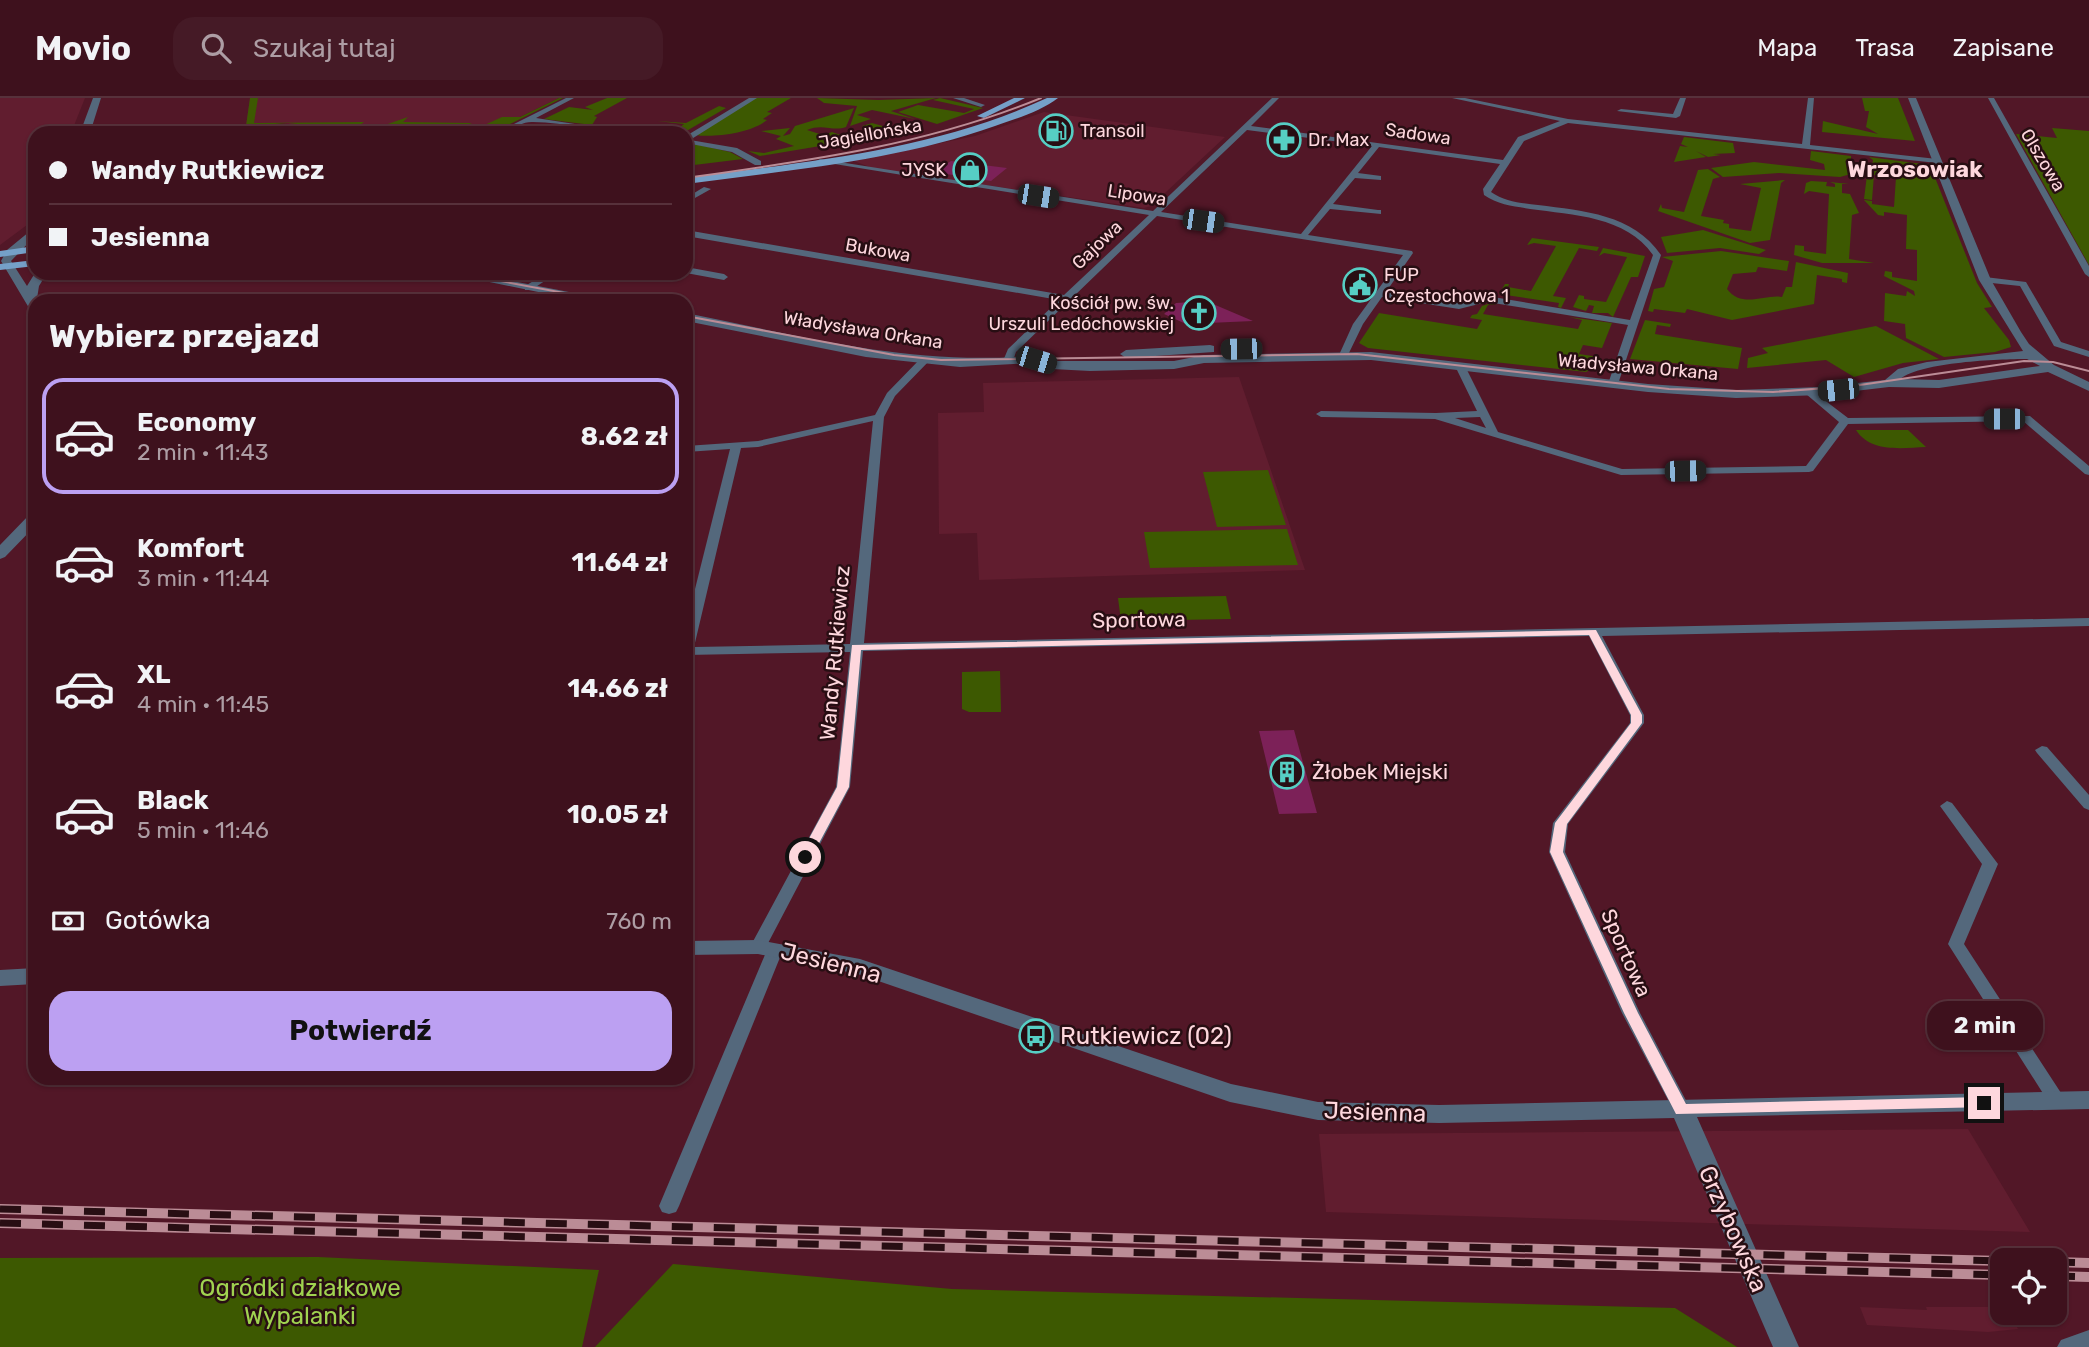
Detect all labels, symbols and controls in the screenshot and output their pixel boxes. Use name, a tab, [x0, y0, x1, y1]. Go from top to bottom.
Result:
search box	[173, 17, 663, 80]
text: Movio	[35, 29, 131, 68]
icon: search	[197, 29, 235, 67]
text: Szukaj tutaj	[253, 33, 396, 64]
text: Mapa	[1757, 34, 1817, 62]
text: Trasa	[1855, 34, 1915, 62]
text: Zapisane	[1953, 34, 2054, 62]
fuel station icon: Transoil	[1037, 112, 1075, 150]
street label: Jagiellońska	[817, 114, 923, 154]
street label: Sadowa	[1384, 119, 1452, 149]
place label: Transoil	[1080, 120, 1145, 142]
pharmacy icon: Dr. Max	[1265, 121, 1303, 159]
street label: Olszowa	[2016, 125, 2070, 195]
place label: Dr. Max	[1308, 129, 1369, 151]
shop icon: JYSK	[951, 151, 989, 189]
text: Wandy Rutkiewicz	[91, 155, 324, 186]
district label: Wrzosowiak	[1847, 155, 1983, 183]
place label: JYSK	[901, 159, 946, 181]
street label: Lipowa	[1106, 179, 1168, 211]
car	[1016, 182, 1061, 210]
car	[1181, 208, 1226, 234]
street label: Gajowa	[1067, 216, 1127, 274]
text: Jesienna	[91, 222, 210, 253]
street label: Bukowa	[844, 233, 912, 267]
place label: FUP Częstochowa 1	[1384, 264, 1509, 307]
public building icon: FUP Częstochowa 1	[1341, 266, 1379, 304]
place label: Kościół pw. św. Urszuli Ledóchowskiej	[988, 292, 1174, 335]
church icon: Kościół pw. św. Urszuli Ledóchowskiej	[1180, 294, 1218, 332]
street label: Władysława Orkana	[782, 307, 944, 353]
text: Wybierz przejazd	[49, 317, 320, 355]
car	[1220, 338, 1263, 360]
car	[1013, 344, 1060, 376]
street label: Władysława Orkana	[1557, 349, 1719, 385]
car	[1817, 377, 1860, 403]
icon: car	[53, 405, 116, 468]
text: Economy	[137, 407, 256, 438]
car	[1984, 409, 2026, 430]
text: 8.62 zł	[581, 421, 668, 452]
text: 2 min · 11:43	[137, 438, 269, 466]
car	[1664, 460, 1707, 482]
icon: car	[53, 531, 116, 594]
text: Komfort	[137, 533, 244, 564]
text: 11.64 zł	[571, 547, 668, 578]
text: 3 min · 11:44	[137, 564, 269, 592]
street label: Wandy Rutkiewicz	[814, 564, 855, 741]
street label: Sportowa	[1092, 606, 1186, 633]
icon: car	[53, 657, 116, 720]
text: XL	[137, 659, 170, 690]
text: 14.66 zł	[568, 673, 668, 704]
text: 4 min · 11:45	[137, 690, 269, 718]
building icon: Żłobek Miejski	[1268, 753, 1306, 791]
place label: Żłobek Miejski	[1312, 759, 1448, 784]
icon: car	[53, 783, 116, 846]
text: Black	[137, 785, 209, 816]
text: 10.05 zł	[567, 799, 668, 830]
text: 5 min · 11:46	[137, 816, 269, 844]
route start	[789, 841, 821, 873]
icon: cash	[49, 902, 87, 940]
text: Gotówka	[105, 905, 211, 936]
street label: Sportowa	[1596, 905, 1657, 1001]
text: 760 m	[606, 907, 672, 935]
street label: Jesienna	[778, 937, 884, 989]
button: Potwierdź	[49, 991, 672, 1071]
callout: 2 min	[1926, 1002, 2042, 1051]
text: 2 min	[1954, 1011, 2016, 1039]
bus stop icon: Rutkiewicz (02)	[1017, 1017, 1055, 1055]
place label: Rutkiewicz (02)	[1060, 1022, 1232, 1050]
route end	[1968, 1087, 2000, 1119]
street label: Jesienna	[1323, 1096, 1427, 1128]
street label: Grzybowska	[1693, 1162, 1773, 1296]
map controls	[1990, 1248, 2067, 1325]
button: locate	[1990, 1248, 2067, 1325]
park label: Ogródki działkowe Wypalanki	[199, 1274, 401, 1330]

